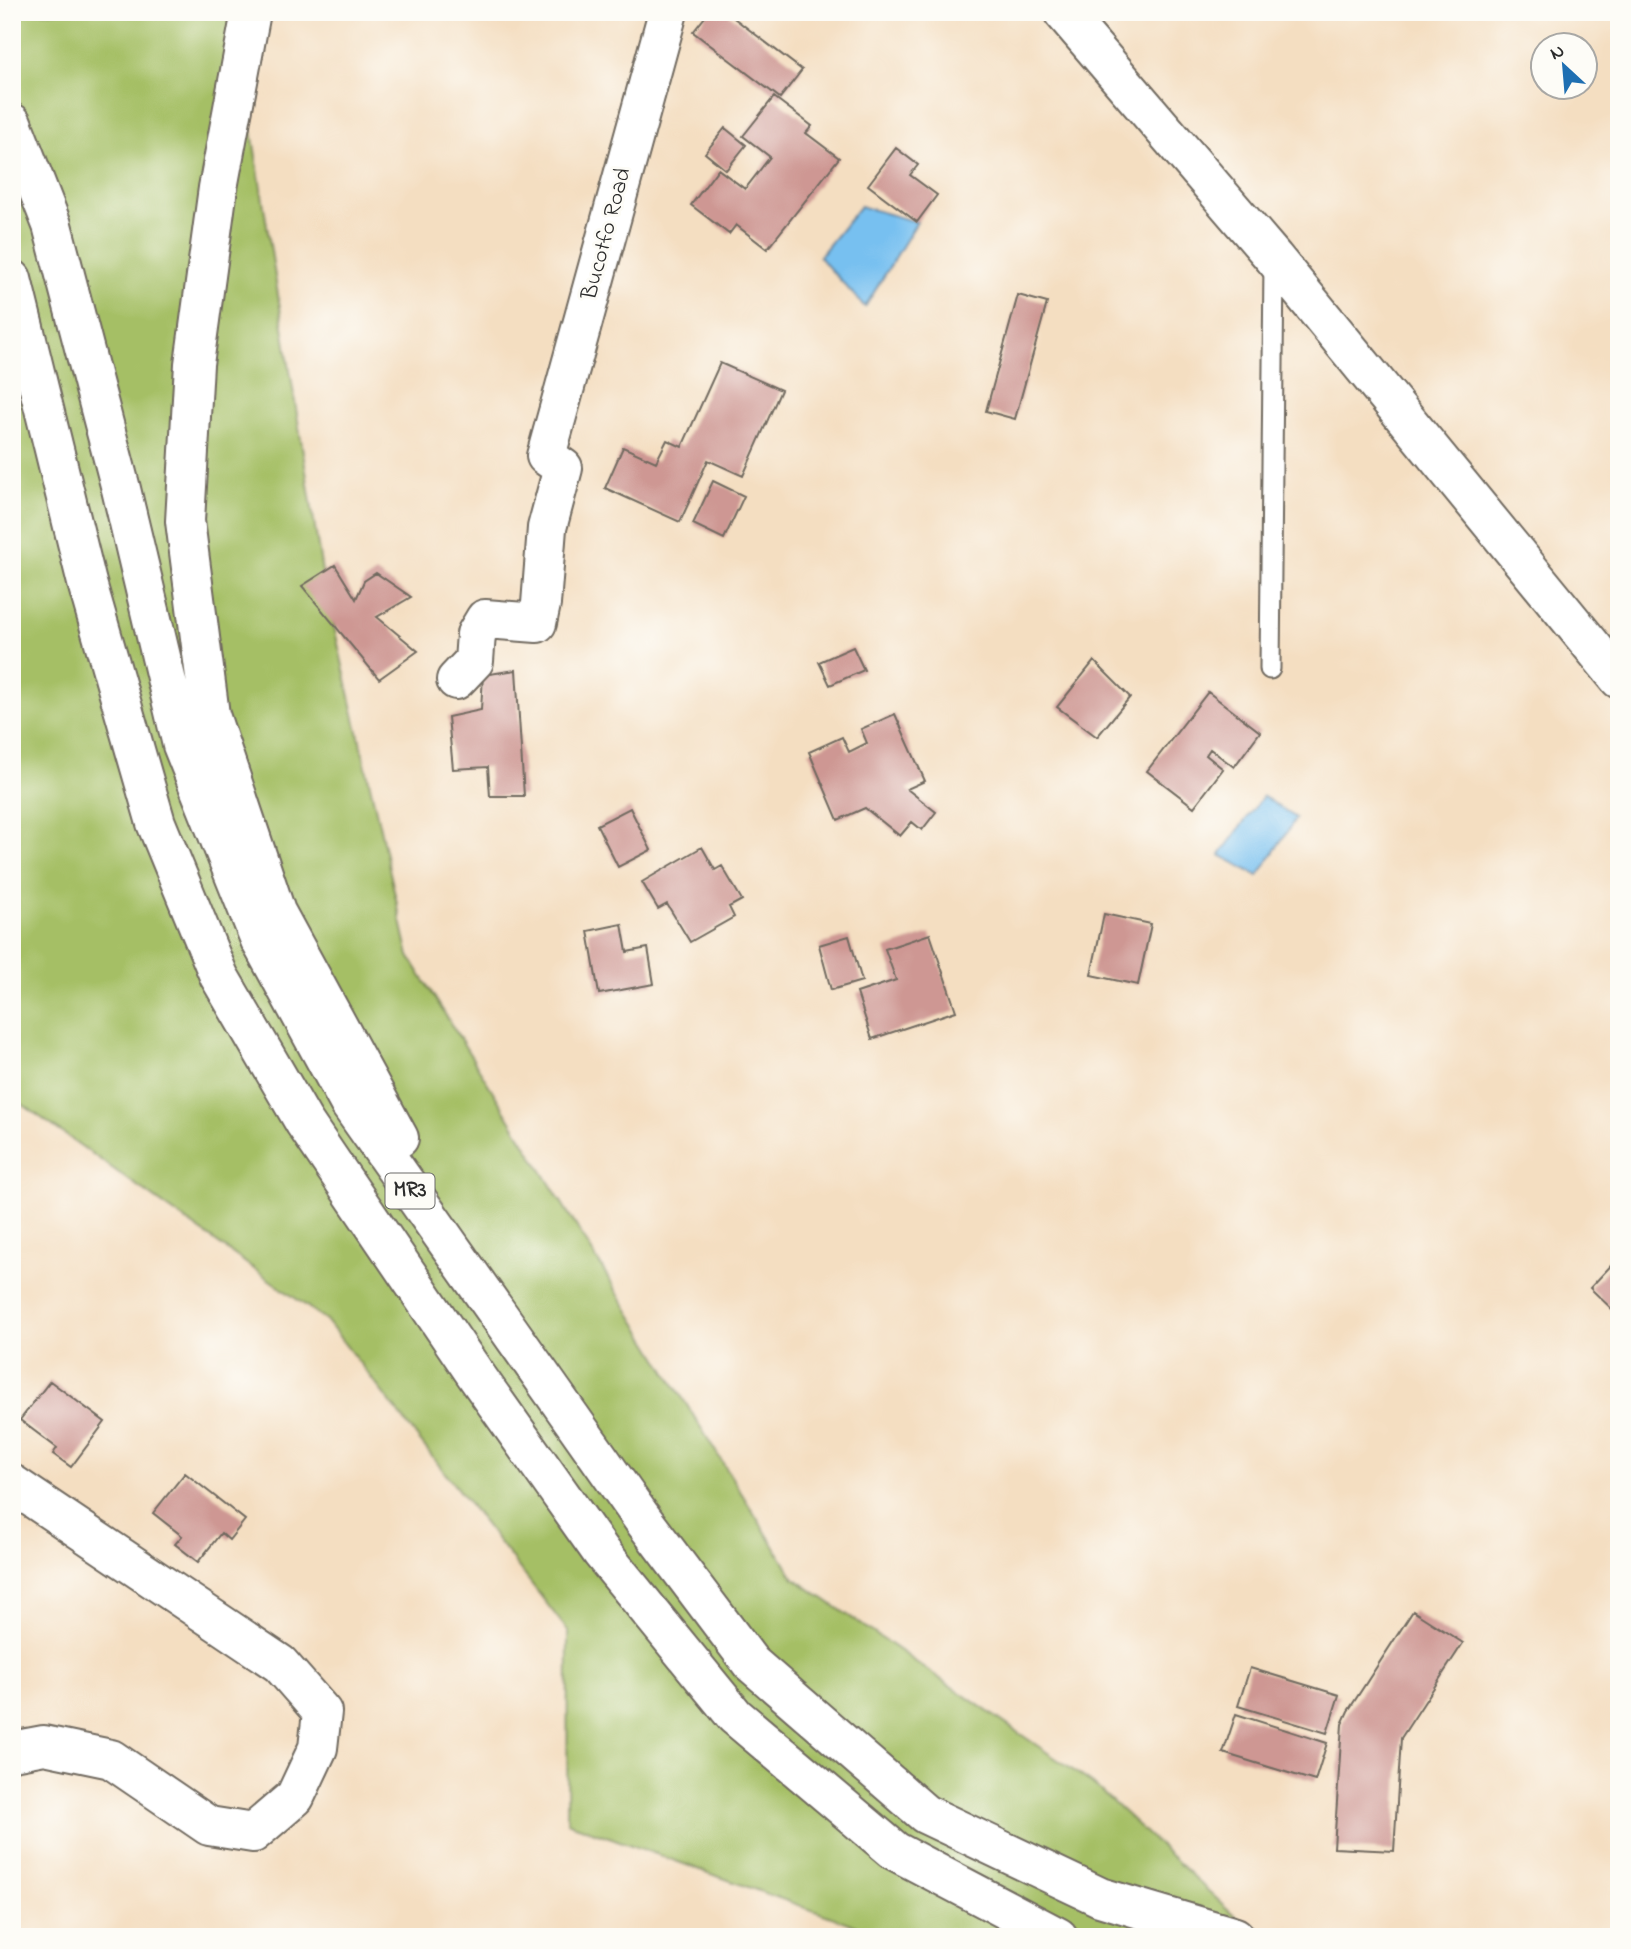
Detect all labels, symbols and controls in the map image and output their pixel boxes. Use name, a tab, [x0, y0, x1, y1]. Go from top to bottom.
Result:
north arrow	[1530, 32, 1600, 102]
text: N	[1546, 38, 1569, 68]
street label: Bucotfo Road	[573, 164, 640, 305]
road number: MR3	[386, 1174, 434, 1208]

